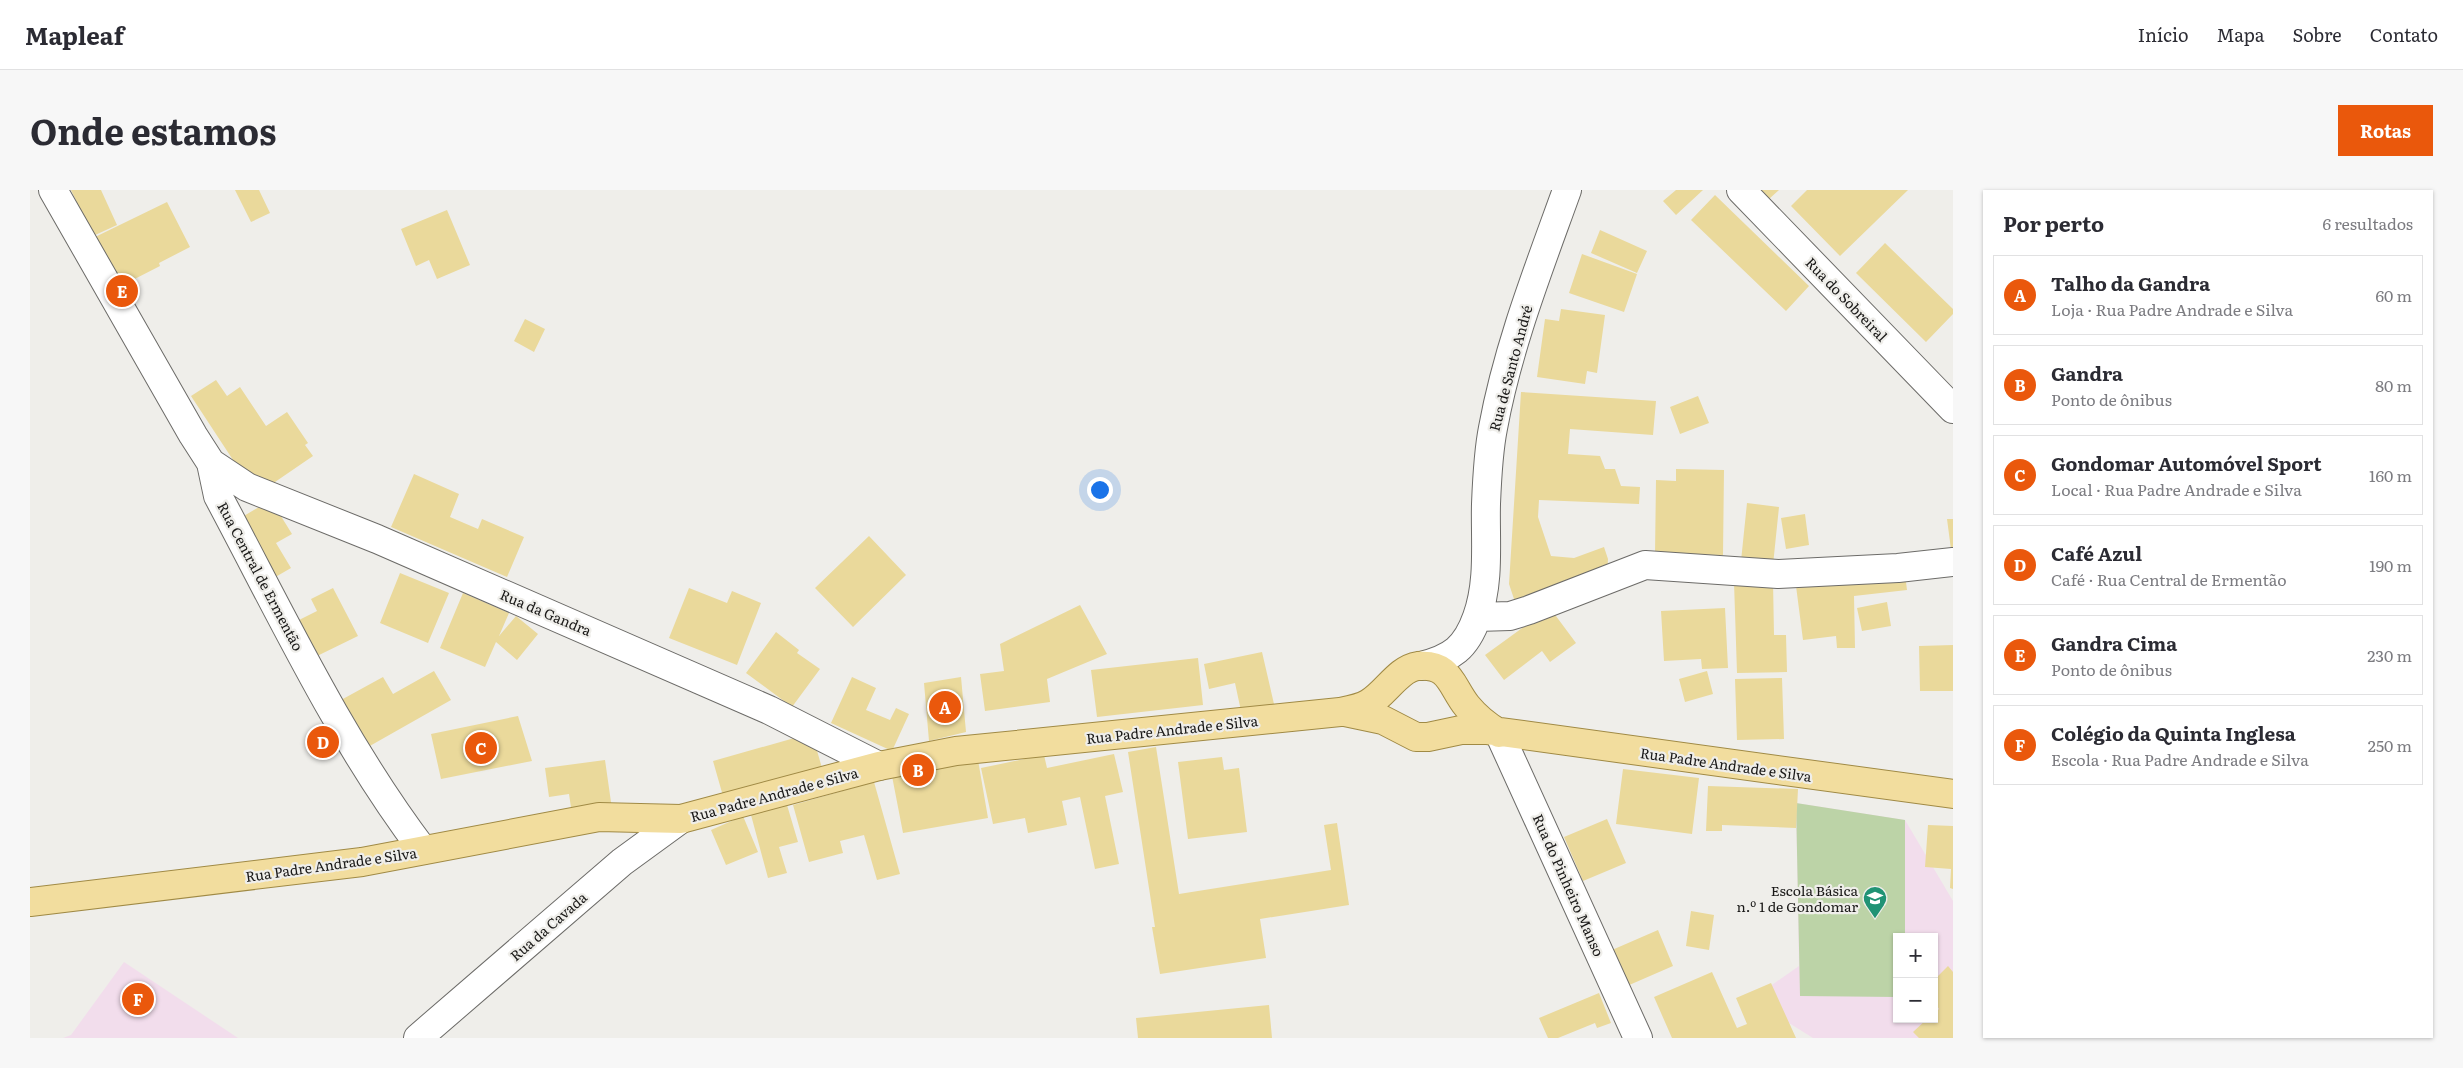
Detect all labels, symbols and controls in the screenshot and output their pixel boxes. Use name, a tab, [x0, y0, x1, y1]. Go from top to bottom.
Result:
text: Mapleaf	[25, 17, 124, 52]
text: Início	[2138, 21, 2188, 48]
text: Mapa	[2216, 21, 2264, 48]
text: Sobre	[2292, 21, 2342, 48]
text: Contato	[2370, 21, 2438, 48]
text: Onde estamos	[30, 104, 276, 156]
button: Rotas	[2338, 105, 2433, 156]
text: Por perto	[2003, 207, 2104, 238]
text: 6 resultados	[2322, 211, 2413, 235]
street label: Rua do Sobreiral	[1802, 253, 1893, 346]
text: Talho da Gandra	[2051, 269, 2210, 297]
pin: E	[106, 272, 138, 310]
text: A	[2014, 283, 2026, 307]
text: 60 m	[2375, 283, 2412, 307]
text: Loja · Rua Padre Andrade e Silva	[2051, 297, 2293, 321]
street label: Rua de Santo André	[1484, 303, 1536, 433]
text: Gandra	[2051, 359, 2123, 387]
text: B	[2014, 373, 2026, 397]
text: 80 m	[2375, 373, 2412, 397]
text: Ponto de ônibus	[2051, 387, 2172, 411]
text: Gondomar Automóvel Sport	[2051, 449, 2322, 477]
text: C	[2014, 463, 2026, 487]
text: 160 m	[2369, 463, 2412, 487]
your location	[1087, 477, 1113, 503]
text: Local · Rua Padre Andrade e Silva	[2051, 477, 2302, 501]
street label: Rua Central de Ermentão	[213, 498, 309, 654]
text: Café Azul	[2051, 539, 2142, 567]
text: D	[2014, 553, 2026, 577]
text: 190 m	[2369, 553, 2412, 577]
text: Café · Rua Central de Ermentão	[2051, 567, 2287, 591]
street label: Rua da Gandra	[497, 584, 595, 640]
text: Gandra Cima	[2051, 629, 2177, 657]
text: E	[2015, 643, 2025, 667]
text: 230 m	[2367, 643, 2412, 667]
text: Ponto de ônibus	[2051, 657, 2172, 681]
pin: A	[929, 688, 961, 726]
street label: Rua Padre Andrade e Silva	[1085, 710, 1259, 748]
text: Colégio da Quinta Inglesa	[2051, 719, 2296, 747]
pin: D	[307, 723, 339, 761]
pin: C	[465, 729, 497, 767]
text: F	[2015, 733, 2025, 757]
text: 250 m	[2368, 733, 2412, 757]
street label: Rua Padre Andrade e Silva	[1639, 742, 1813, 786]
text: Escola · Rua Padre Andrade e Silva	[2051, 747, 2309, 771]
pin: B	[902, 751, 934, 789]
street label: Rua Padre Andrade e Silva	[688, 762, 861, 826]
street label: Rua do Pinheiro Manso	[1529, 811, 1609, 959]
street label: Rua Padre Andrade e Silva	[244, 842, 418, 886]
place label: Escola Básica n.º 1 de Gondomar	[1736, 880, 1858, 916]
school or university icon: Escola Básica n.º 1 de Gondomar	[1862, 885, 1888, 919]
street label: Rua da Cavada	[505, 887, 591, 965]
map controls	[1893, 933, 1938, 1023]
button: +	[1893, 933, 1938, 978]
button: −	[1893, 978, 1938, 1023]
pin: F	[122, 980, 154, 1018]

